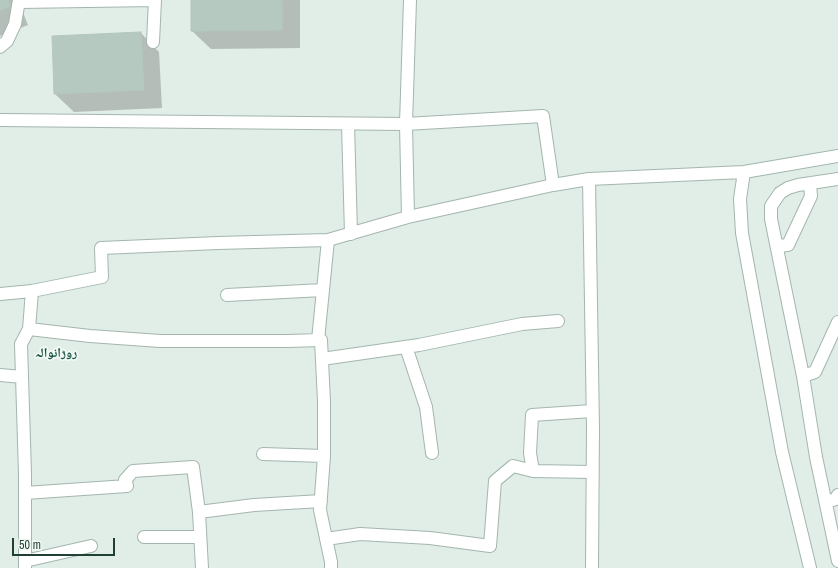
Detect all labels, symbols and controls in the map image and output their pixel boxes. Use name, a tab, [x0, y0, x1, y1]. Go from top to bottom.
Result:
district label: روڑانوالہ	[35, 346, 77, 362]
scale bar	[14, 530, 117, 556]
text: 50 m	[19, 537, 41, 553]

